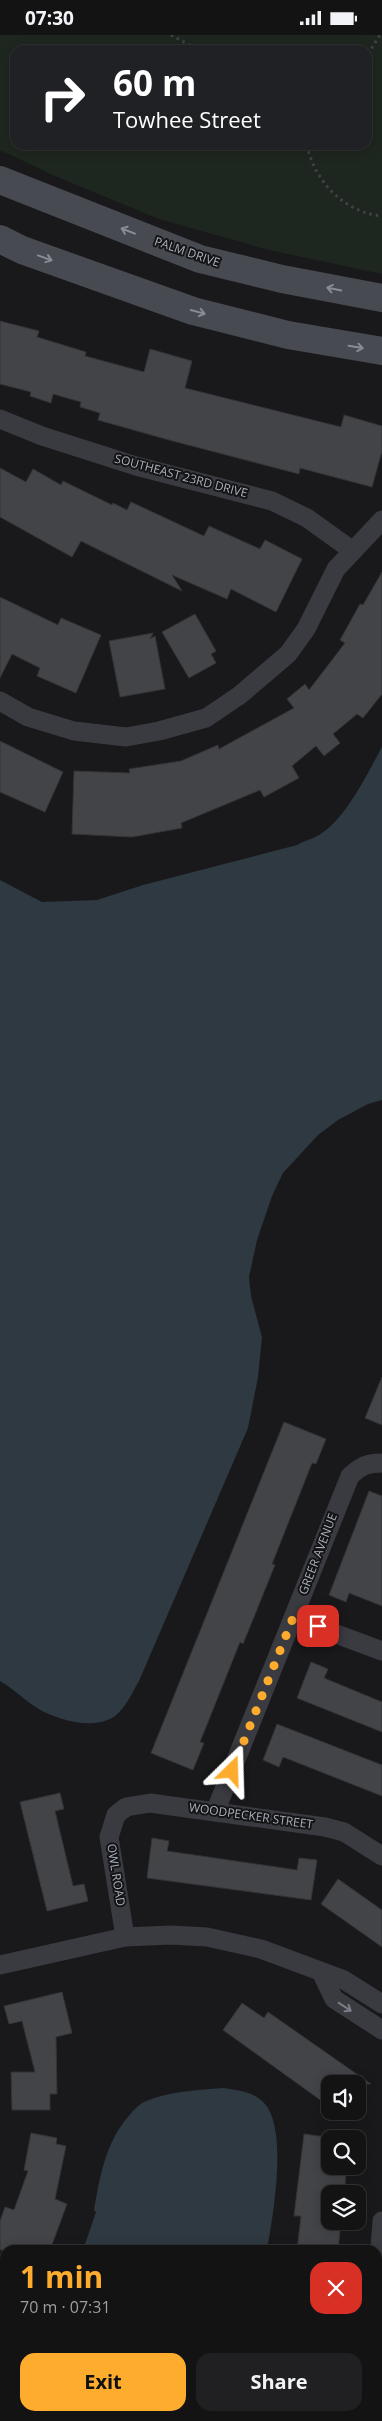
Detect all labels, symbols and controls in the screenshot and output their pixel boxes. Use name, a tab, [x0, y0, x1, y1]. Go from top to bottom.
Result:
text: 07:30	[25, 5, 74, 31]
text: 60 m	[113, 59, 196, 106]
icon: right	[30, 65, 95, 130]
text: Towhee Street	[113, 104, 261, 134]
one-way arrow	[121, 226, 136, 235]
street label: PALM DRIVE	[152, 232, 222, 271]
one-way arrow	[36, 254, 52, 263]
one-way arrow	[326, 284, 342, 294]
one-way arrow	[189, 308, 205, 317]
one-way arrow	[348, 342, 364, 352]
street label: SOUTHEAST 23RD DRIVE	[113, 450, 249, 501]
street label: GREER AVENUE	[294, 1511, 341, 1597]
pin	[297, 1605, 339, 1647]
icon: arrive	[304, 1612, 332, 1640]
position arrow	[205, 1744, 257, 1796]
street label: WOODPECKER STREET	[188, 1798, 315, 1833]
street label: OWL ROAD	[103, 1843, 130, 1907]
one-way arrow	[338, 2002, 352, 2012]
map controls	[321, 2075, 366, 2230]
button: sound	[321, 2075, 366, 2120]
button: search	[321, 2130, 366, 2175]
button: layers	[321, 2185, 366, 2230]
text: 1 min	[20, 2256, 103, 2297]
button: close	[310, 2262, 362, 2314]
text: 70 m · 07:31	[20, 2296, 111, 2318]
button: Exit	[20, 2353, 186, 2411]
button: Share	[196, 2353, 362, 2411]

